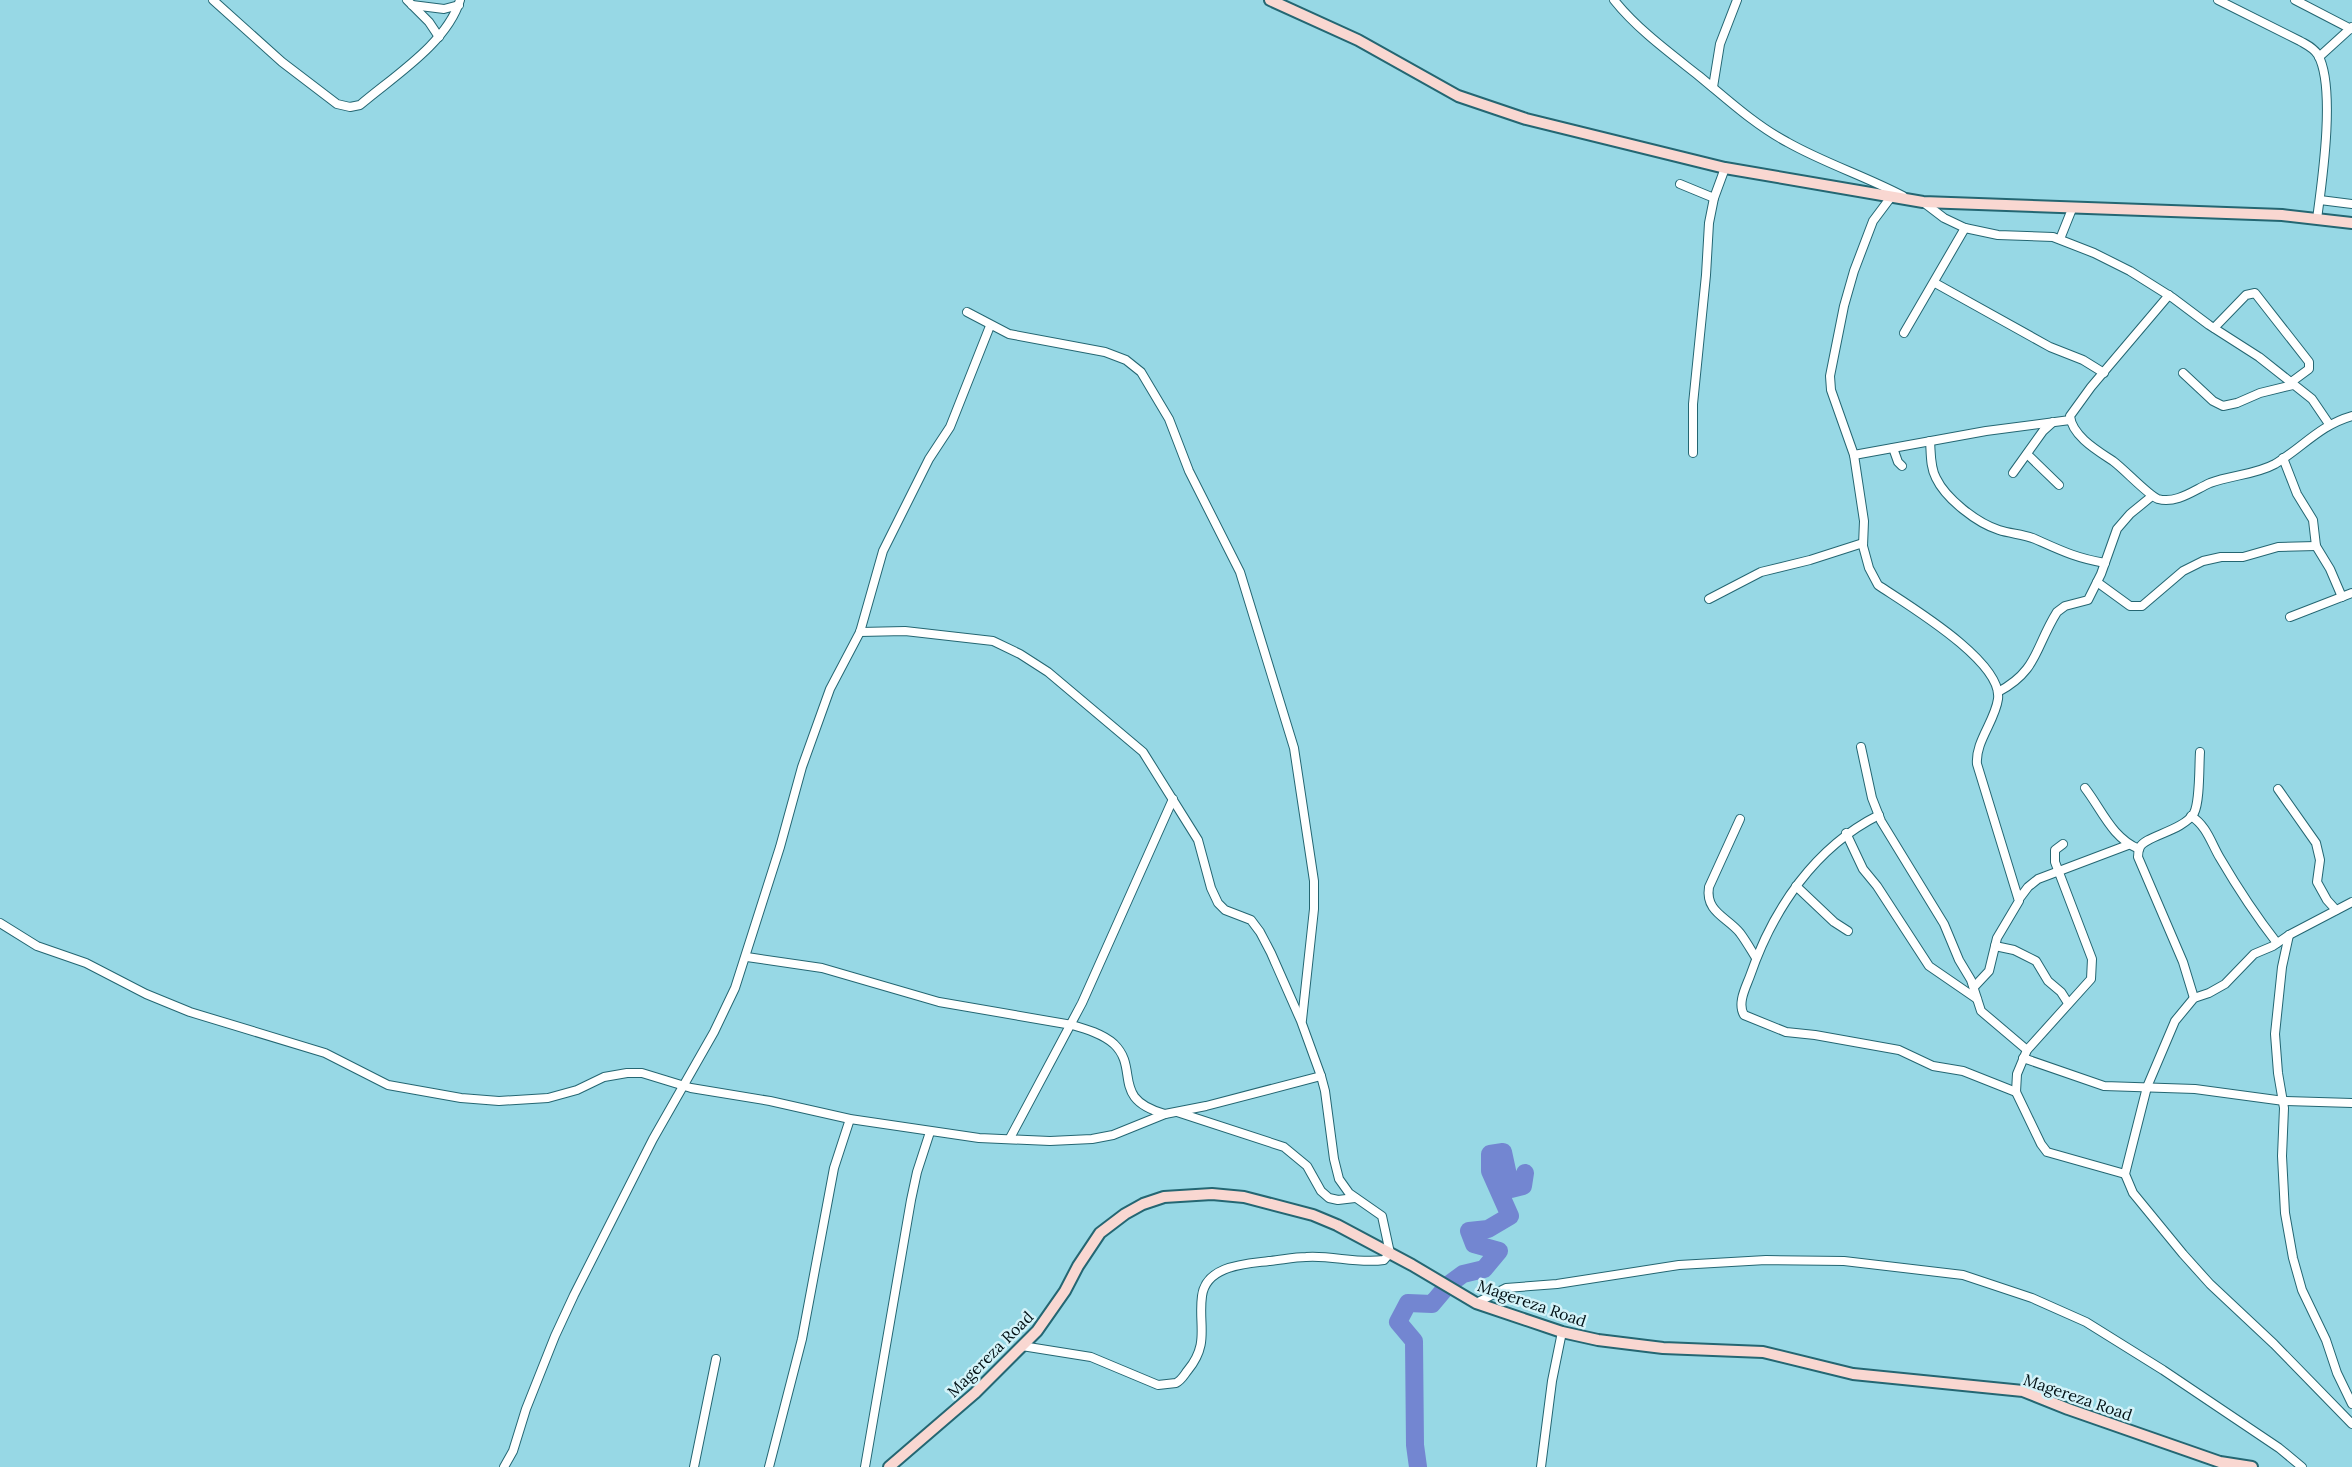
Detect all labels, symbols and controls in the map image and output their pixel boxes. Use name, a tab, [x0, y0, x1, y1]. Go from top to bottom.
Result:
street label: Magereza Road	[1475, 1275, 1589, 1331]
street label: Magereza Road	[943, 1306, 1038, 1401]
street label: Magereza Road	[2021, 1369, 2135, 1425]

